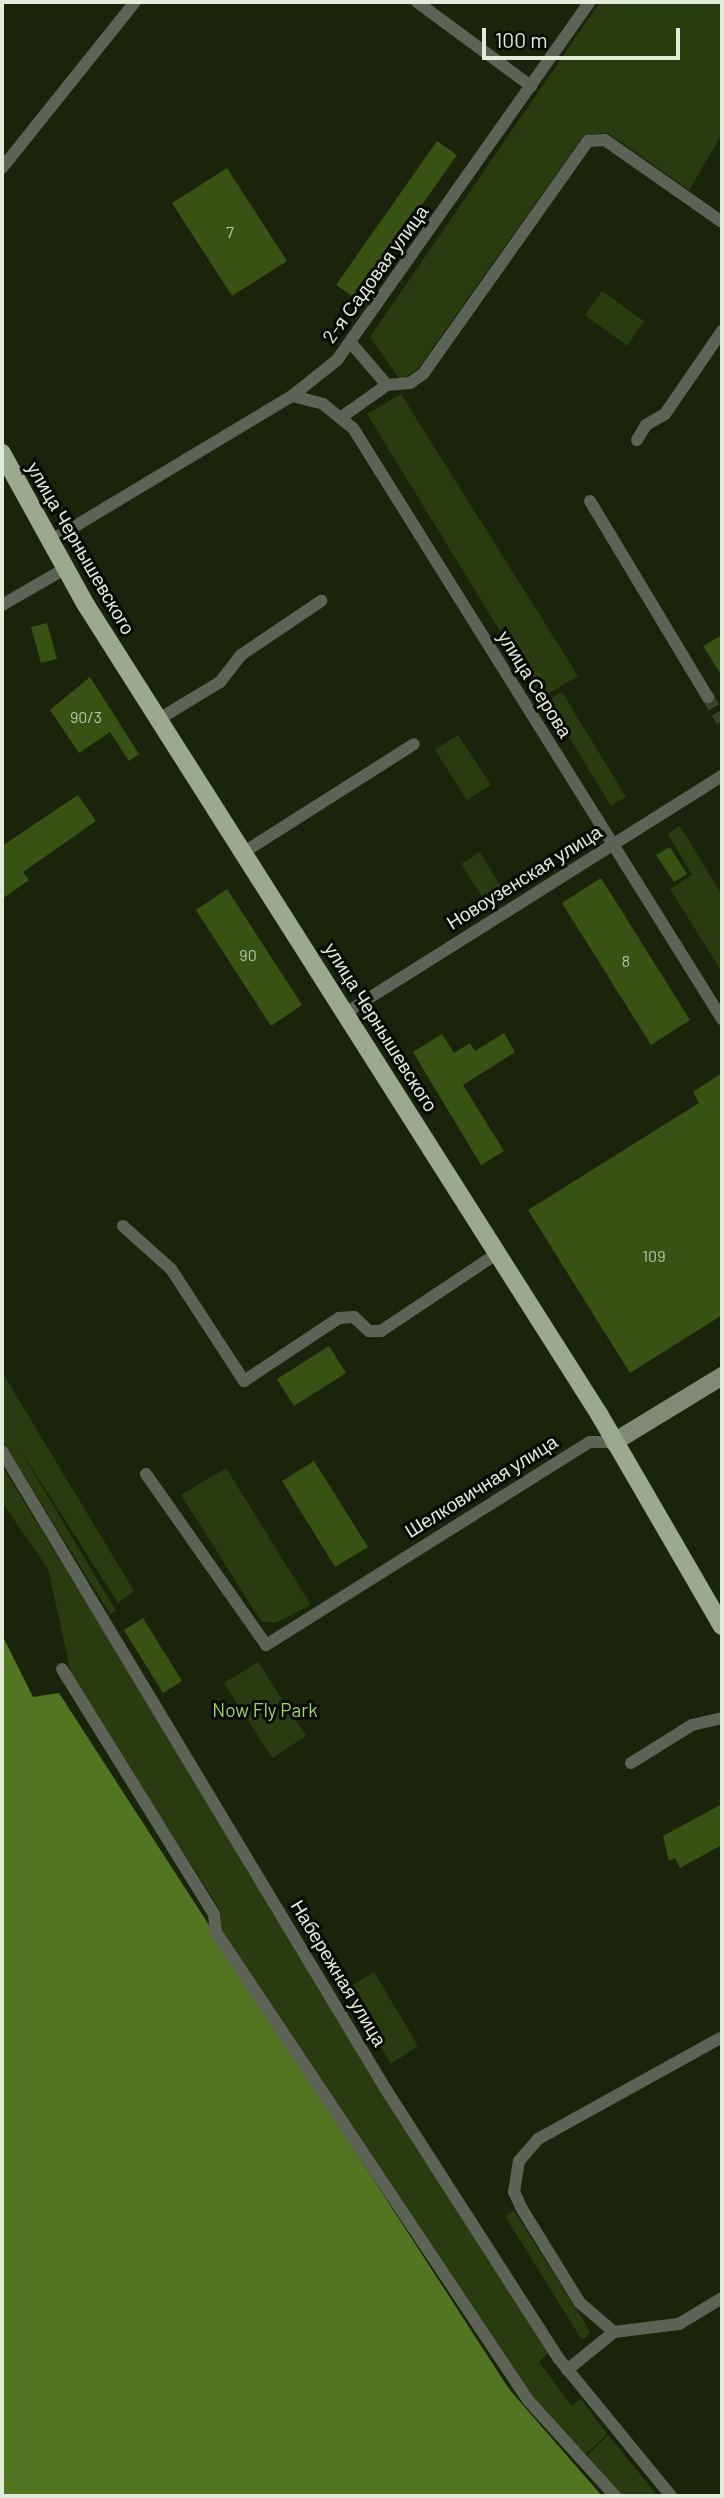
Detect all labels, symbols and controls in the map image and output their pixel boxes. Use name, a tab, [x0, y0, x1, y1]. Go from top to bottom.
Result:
scale bar	[486, 14, 684, 58]
text: 100 m	[495, 27, 548, 52]
street label: 2-я Садовая улица	[317, 201, 433, 347]
house number: 7	[226, 222, 234, 242]
street label: улица Чернышевского	[22, 458, 140, 638]
street label: улица Серова	[493, 626, 577, 742]
house number: 90/3	[70, 707, 102, 727]
street label: Новоузенская улица	[442, 820, 606, 934]
street label: улица Чернышевского	[320, 938, 442, 1116]
house number: 90	[239, 945, 257, 965]
house number: 8	[622, 951, 630, 971]
house number: 109	[643, 1246, 665, 1266]
street label: Шелковичная улица	[401, 1430, 561, 1542]
park label: Now Fly Park	[212, 1699, 318, 1721]
street label: Набережная улица	[286, 1896, 392, 2050]

